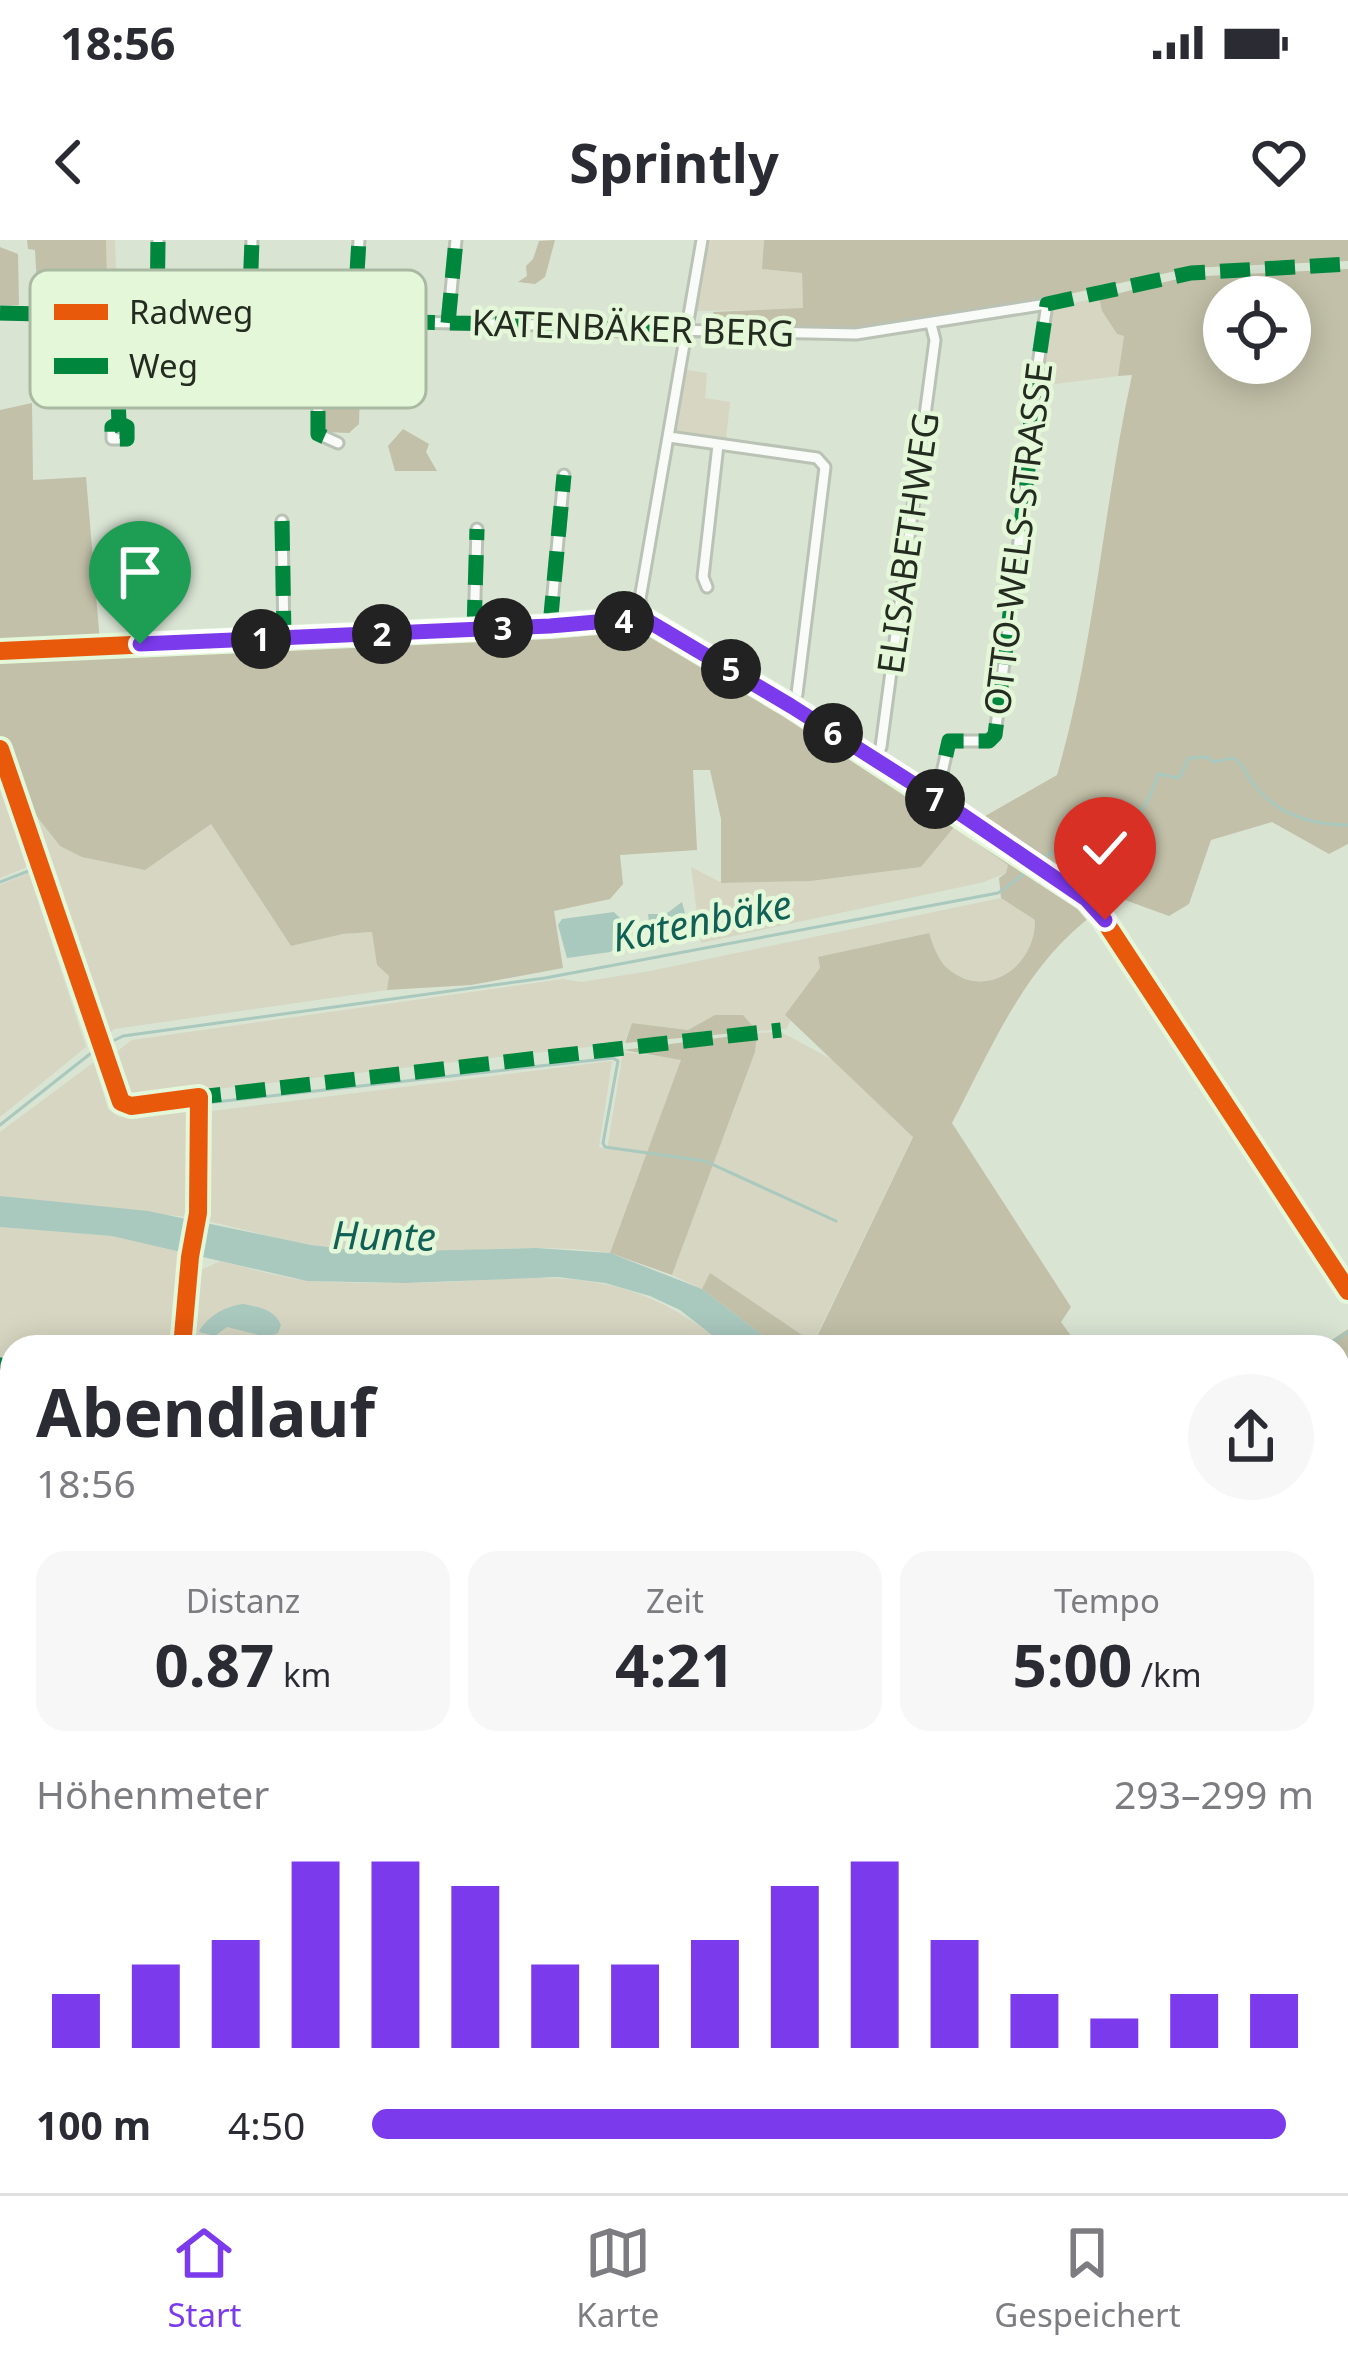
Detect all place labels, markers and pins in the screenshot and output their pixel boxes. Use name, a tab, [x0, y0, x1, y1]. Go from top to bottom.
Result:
pin	[89, 521, 191, 644]
pin: 4	[594, 591, 654, 651]
pin: 3	[473, 598, 533, 658]
pin: 2	[352, 604, 412, 664]
pin: 1	[231, 609, 291, 669]
pin: 5	[701, 639, 761, 699]
pin: 6	[803, 703, 863, 763]
pin: 7	[905, 769, 965, 829]
pin	[1054, 797, 1156, 920]

